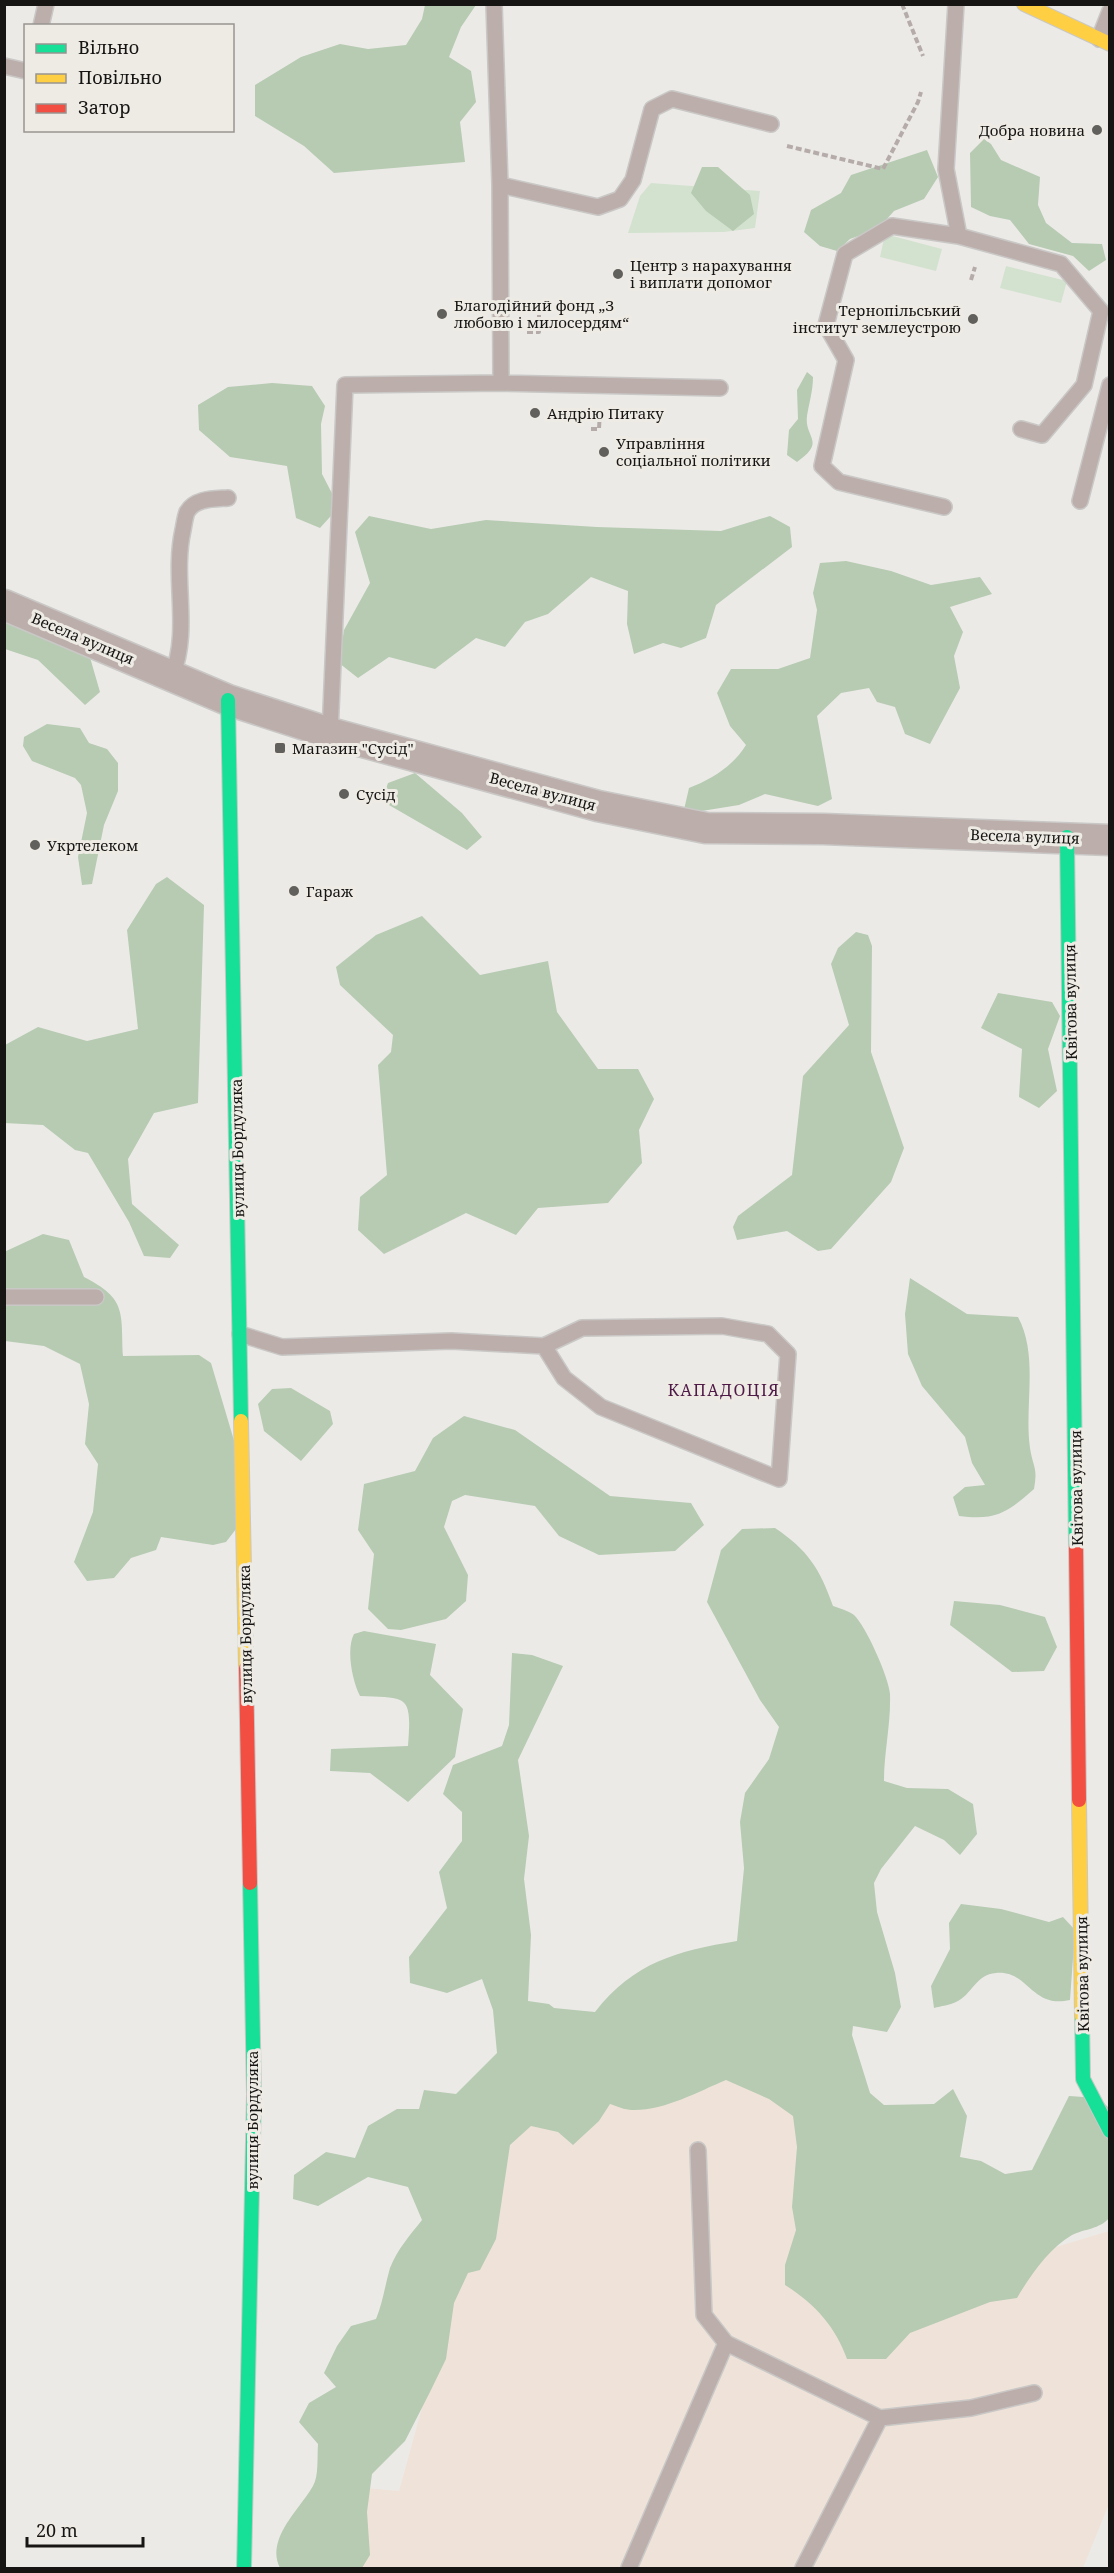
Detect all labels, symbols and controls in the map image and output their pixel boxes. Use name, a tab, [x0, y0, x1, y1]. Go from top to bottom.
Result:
legend	[24, 24, 234, 132]
text: Вільно	[78, 35, 139, 59]
text: Повільно	[78, 65, 162, 89]
text: Затор	[78, 95, 130, 119]
place label: Добра новина	[979, 120, 1085, 140]
marker: Добра новина	[1090, 123, 1104, 137]
place label: Центр з нарахування і виплати допомог	[630, 255, 792, 292]
marker: Центр з нарахування і виплати допомог	[611, 267, 625, 281]
place label: Благодійний фонд „З любовю і милосердям“	[454, 295, 629, 332]
place label: Тернопільський інститут землеустрою	[793, 300, 961, 337]
marker: Благодійний фонд „З любовю і милосердям“	[435, 307, 449, 321]
marker: Тернопільський інститут землеустрою	[966, 312, 980, 326]
place label: Андрію Питаку	[547, 403, 664, 423]
marker: Андрію Питаку	[528, 406, 542, 420]
place label: Управління соціальної політики	[616, 433, 771, 470]
marker: Управління соціальної політики	[597, 445, 611, 459]
street label: Весела вулиця	[29, 607, 137, 669]
place label: Магазин "Сусід"	[292, 738, 414, 758]
marker: Магазин "Сусід"	[273, 741, 287, 755]
street label: Весела вулиця	[488, 767, 598, 815]
place label: Сусід	[356, 784, 396, 804]
marker: Сусід	[337, 787, 351, 801]
street label: Весела вулиця	[970, 824, 1080, 848]
place label: Укртелеком	[47, 835, 138, 855]
marker: Укртелеком	[28, 838, 42, 852]
place label: Гараж	[306, 881, 353, 901]
marker: Гараж	[287, 884, 301, 898]
street label: Квітова вулиця	[1059, 944, 1081, 1060]
street label: вулиця Бордуляка	[226, 1078, 248, 1218]
district label: КАПАДОЦІЯ	[668, 1379, 780, 1401]
street label: Квітова вулиця	[1065, 1430, 1087, 1546]
street label: вулиця Бордуляка	[234, 1564, 256, 1704]
street label: Квітова вулиця	[1071, 1916, 1093, 2032]
street label: вулиця Бордуляка	[242, 2050, 262, 2190]
scale bar	[27, 2510, 142, 2548]
text: 20 m	[36, 2518, 78, 2542]

